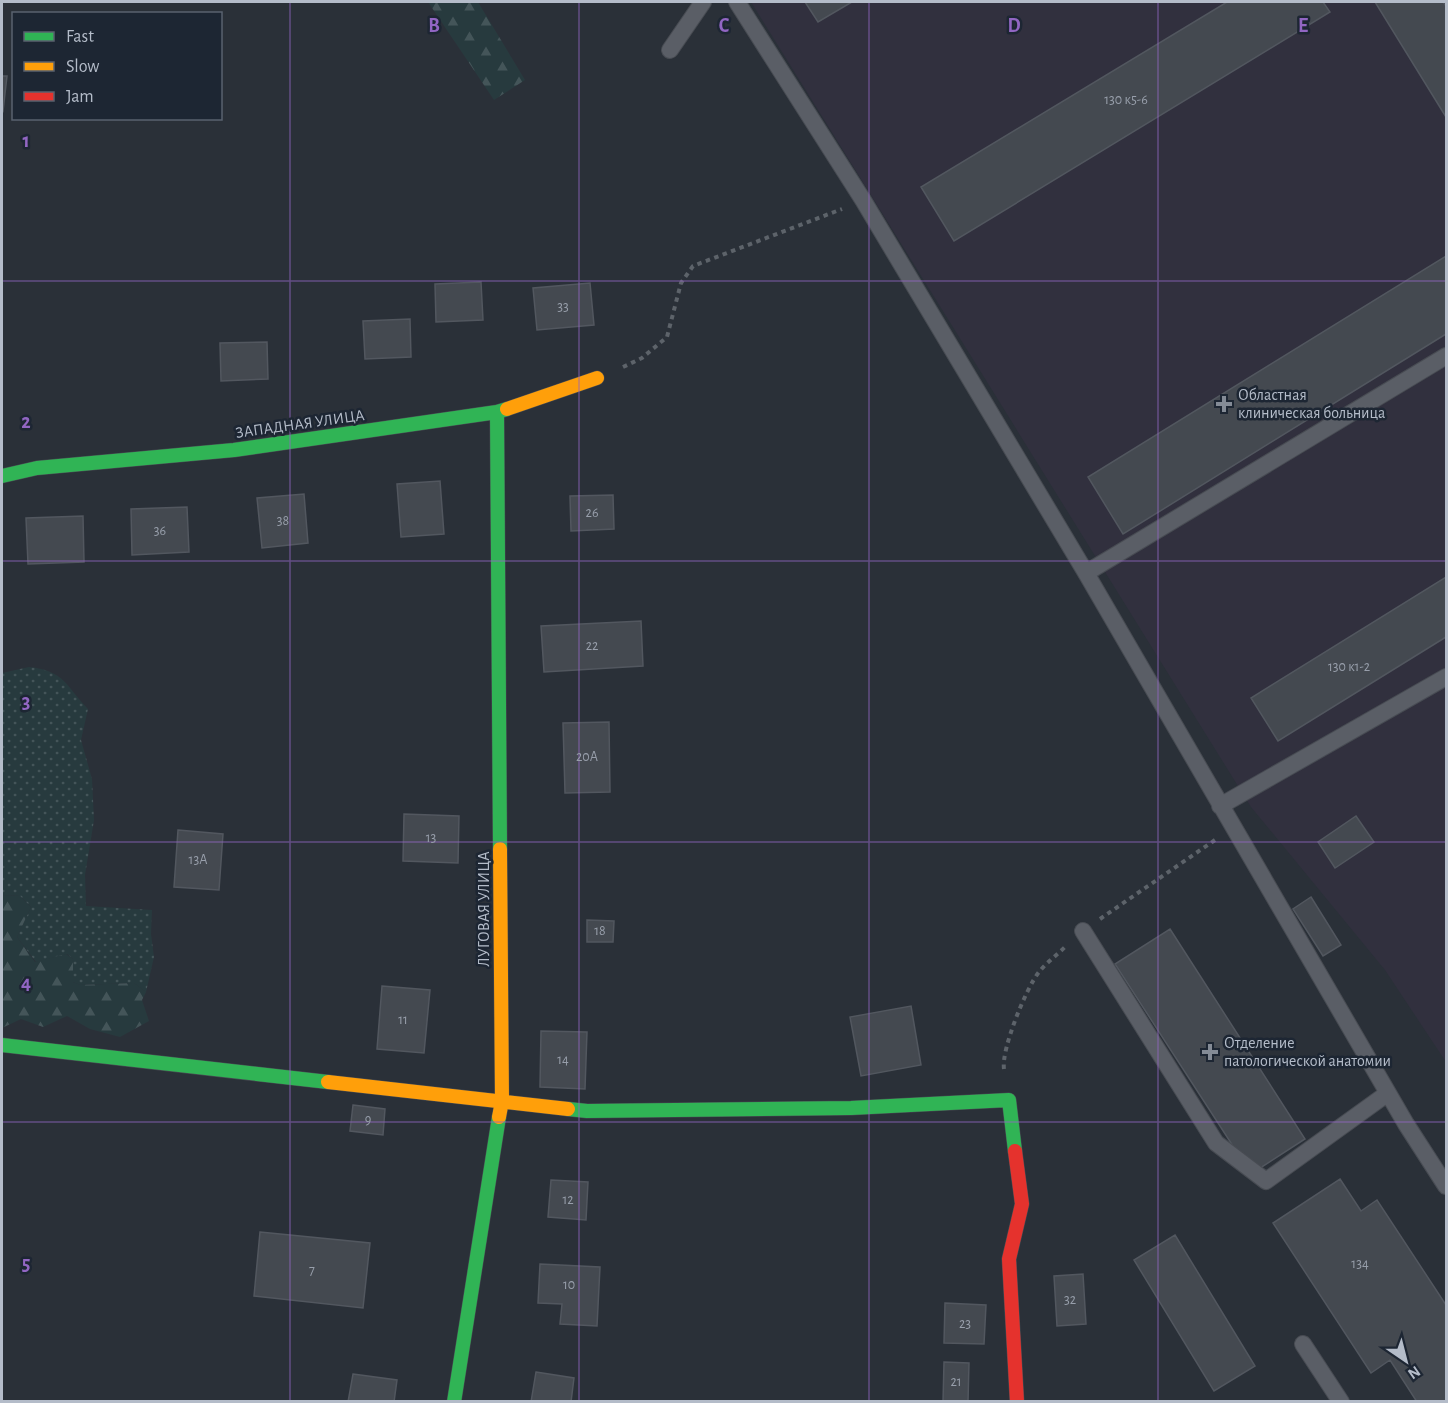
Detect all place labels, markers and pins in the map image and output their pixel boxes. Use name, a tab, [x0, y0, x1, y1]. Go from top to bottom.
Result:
place label: Областная клиническая больница	[1238, 387, 1385, 421]
marker: Областная клиническая больница	[1215, 395, 1233, 413]
place label: Отделение патологической анатомии	[1224, 1035, 1391, 1069]
marker: Отделение патологической анатомии	[1201, 1043, 1219, 1061]

